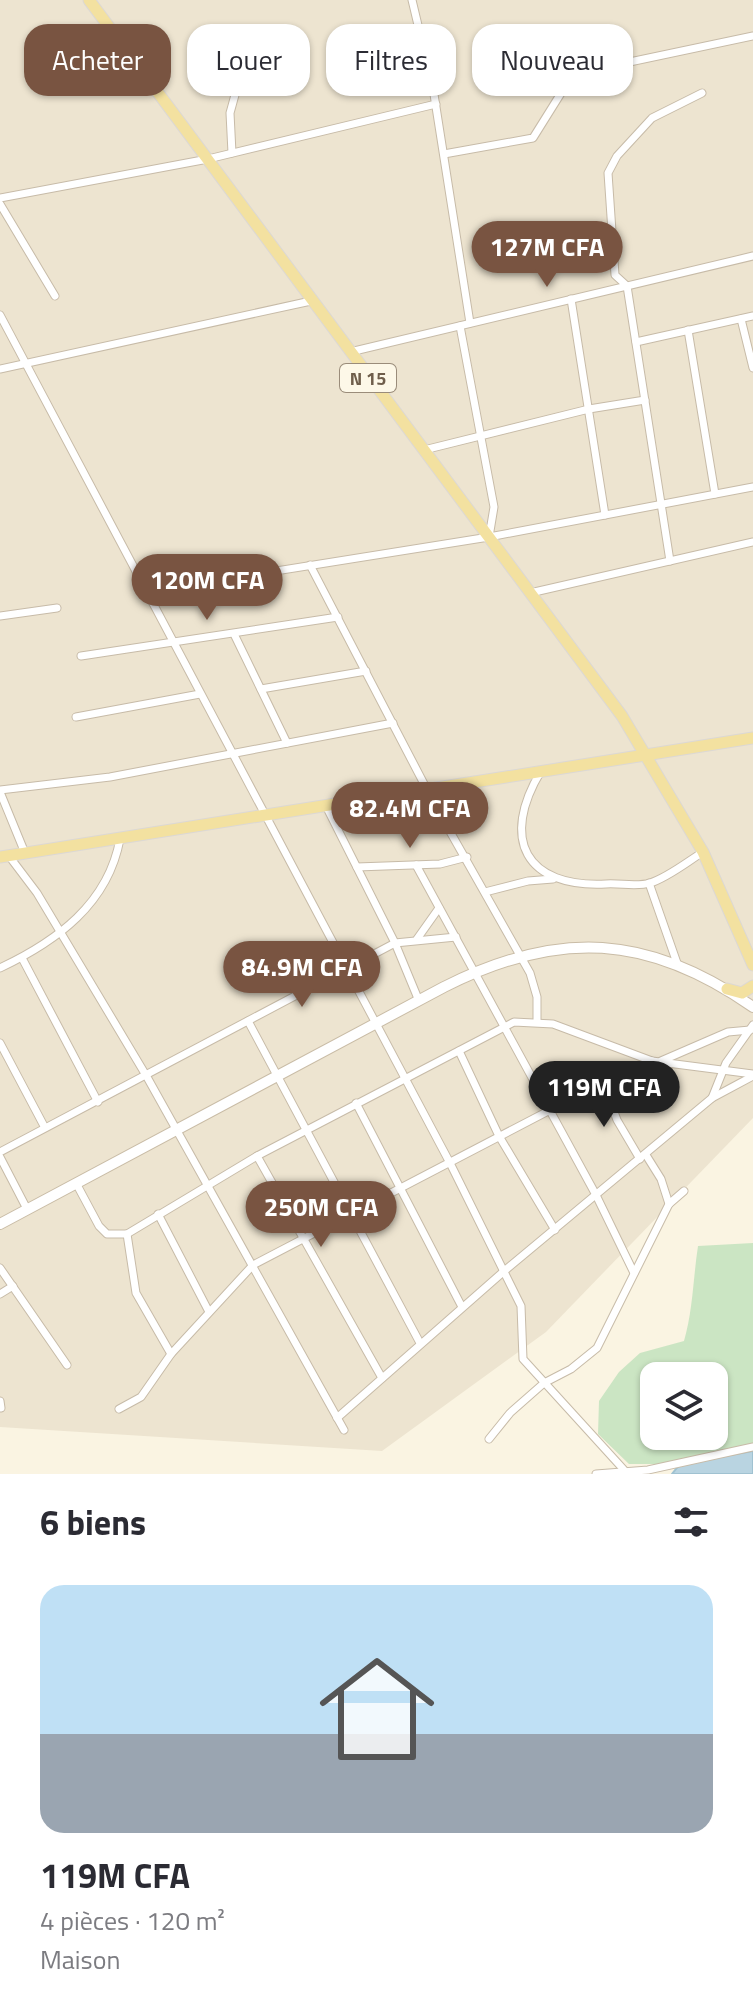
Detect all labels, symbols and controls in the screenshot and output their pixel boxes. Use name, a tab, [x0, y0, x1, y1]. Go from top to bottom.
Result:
chip: Acheter	[24, 24, 171, 96]
chip: Louer	[187, 24, 310, 96]
chip: Filtres	[326, 24, 456, 96]
chip: Nouveau	[472, 24, 633, 96]
pin: 127M CFA	[464, 221, 630, 289]
text: 127M CFA	[490, 227, 604, 266]
road number: N 15	[340, 364, 396, 392]
pin: 120M CFA	[124, 554, 290, 622]
text: 120M CFA	[150, 560, 264, 599]
pin: 82.4M CFA	[318, 782, 502, 850]
text: 82.4M CFA	[349, 788, 471, 827]
pin: 84.9M CFA	[210, 941, 394, 1009]
text: 84.9M CFA	[241, 947, 363, 986]
pin: 119M CFA	[521, 1061, 687, 1129]
text: 119M CFA	[547, 1067, 661, 1106]
pin: 250M CFA	[238, 1181, 404, 1249]
text: 250M CFA	[264, 1187, 378, 1226]
map controls	[640, 1362, 728, 1450]
button: layers	[640, 1362, 728, 1450]
text: 6 biens	[40, 1496, 146, 1548]
icon: filters	[669, 1500, 713, 1544]
icon: home	[305, 1637, 449, 1781]
text: 119M CFA	[40, 1849, 190, 1901]
text: 4 pièces · 120 m²	[40, 1901, 225, 1940]
text: Maison	[40, 1940, 120, 1979]

